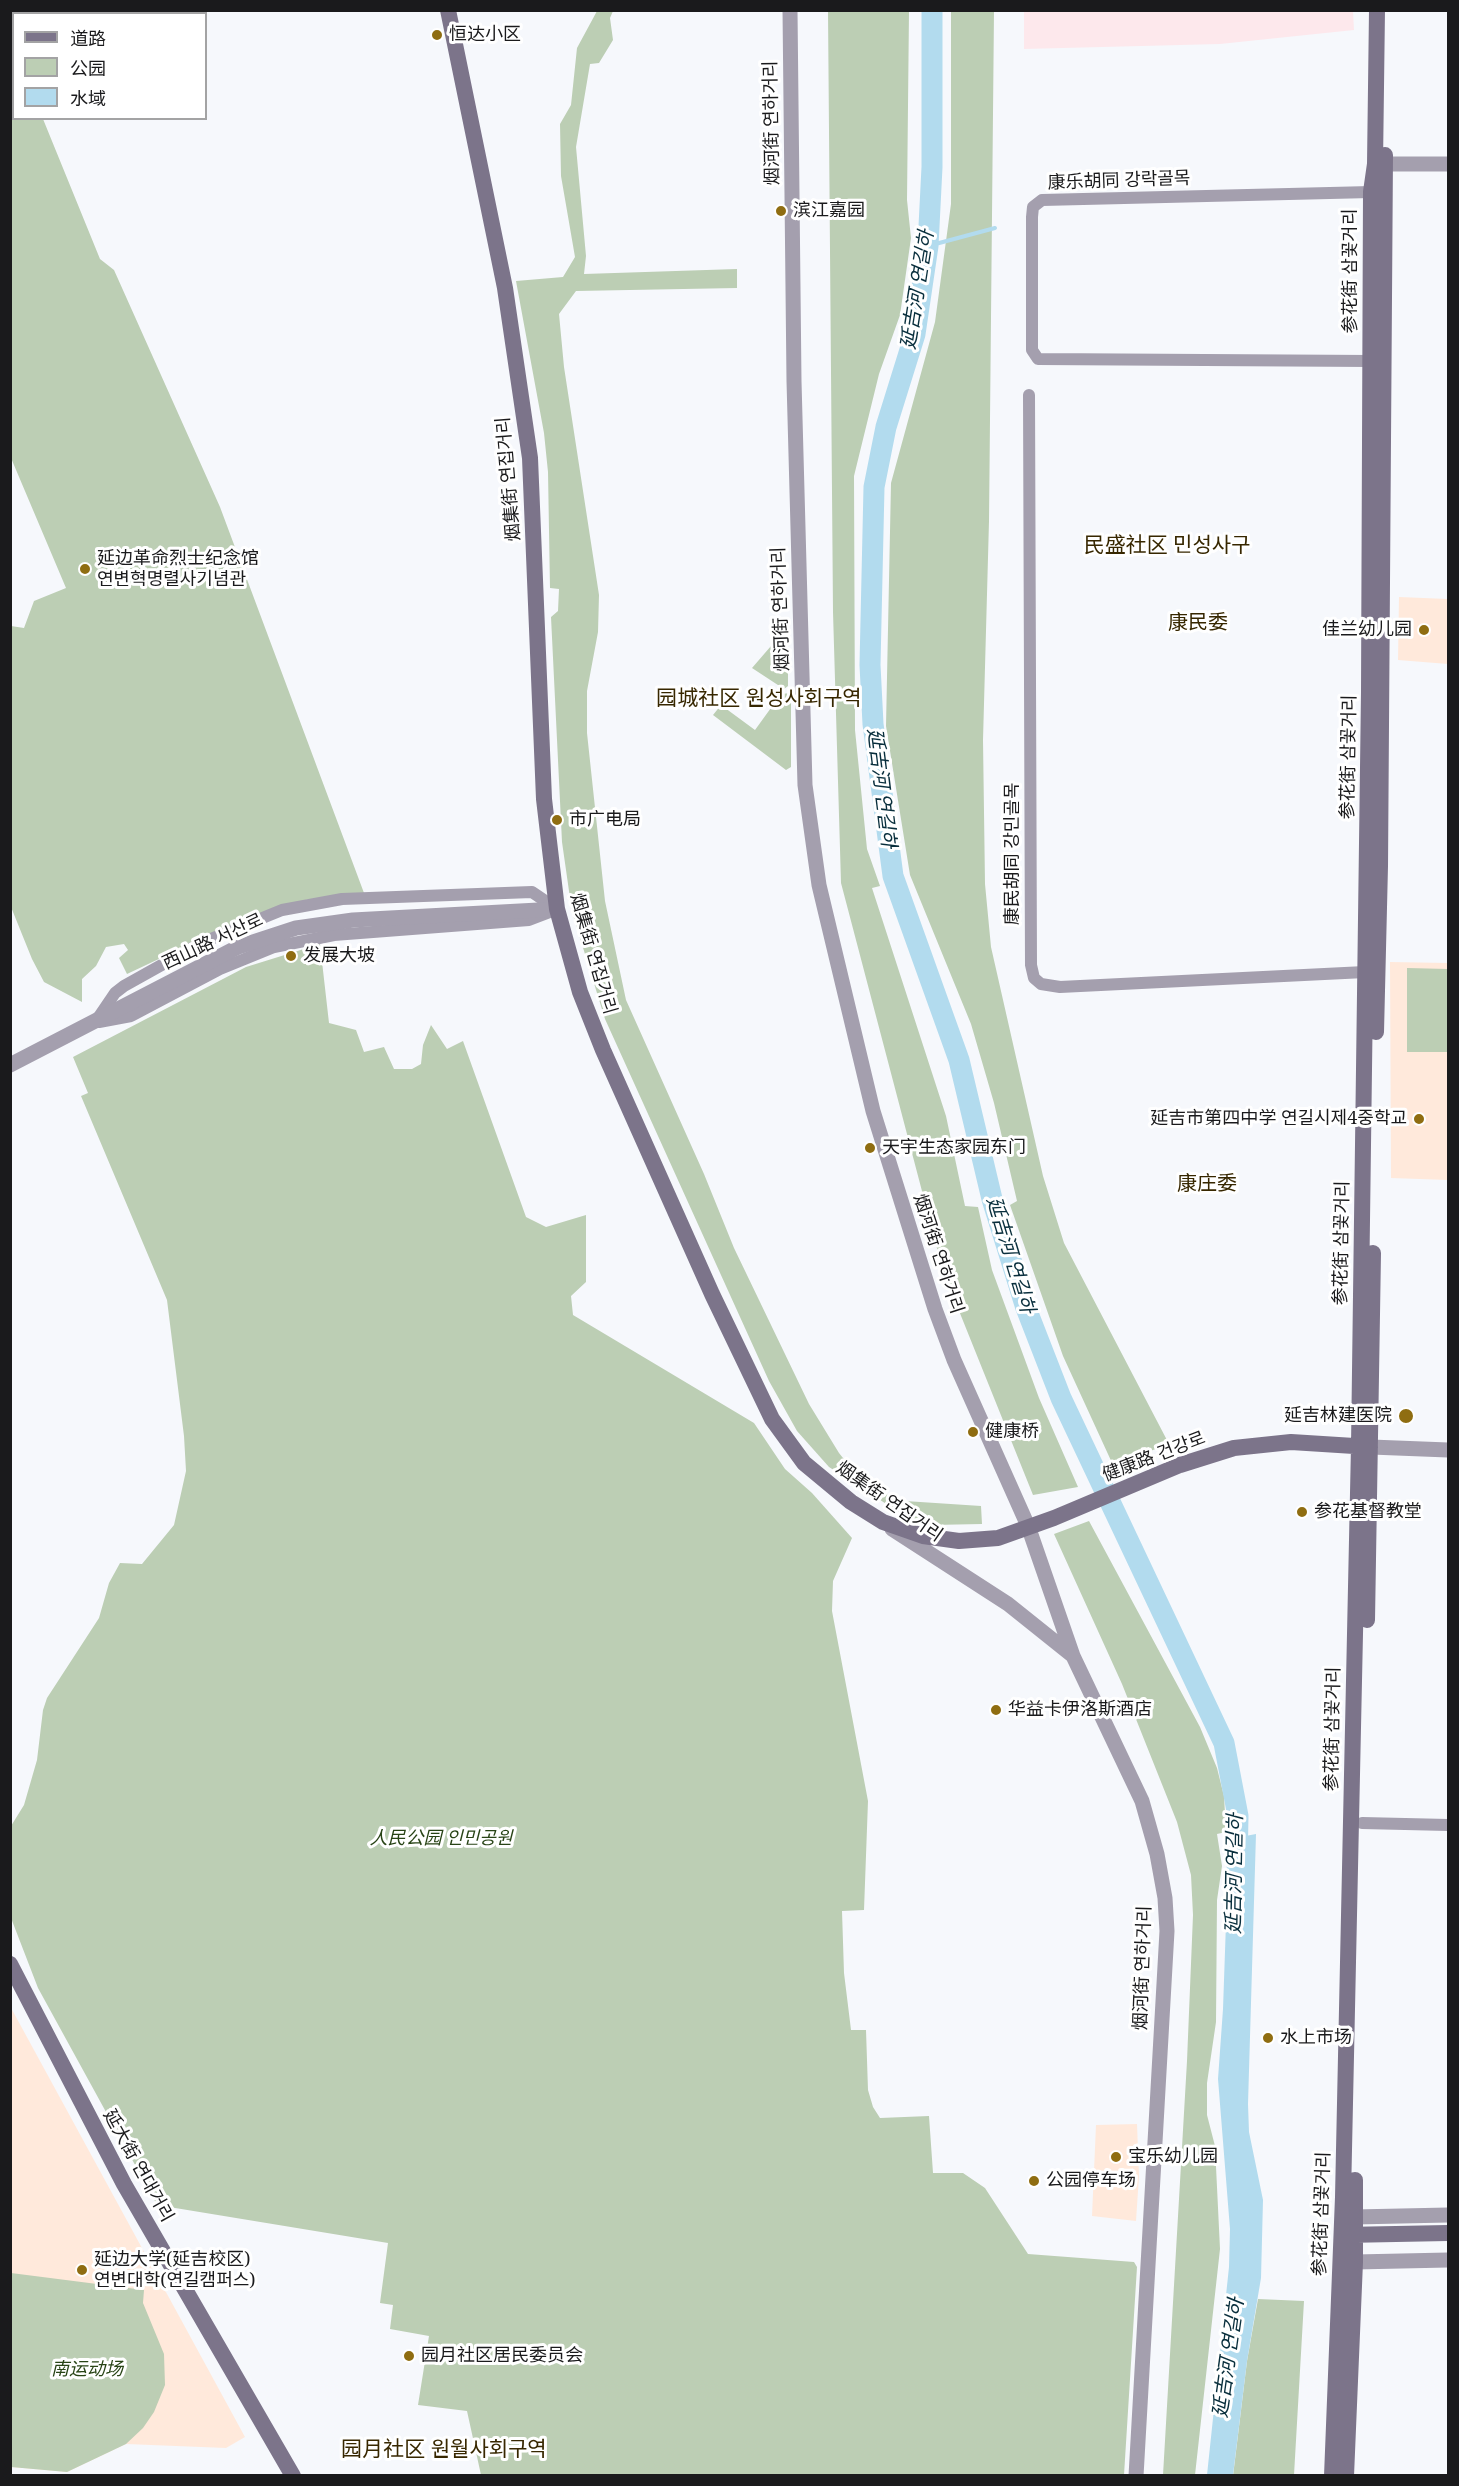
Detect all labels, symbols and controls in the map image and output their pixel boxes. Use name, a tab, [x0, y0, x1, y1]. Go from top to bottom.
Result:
legend	[12, 12, 207, 120]
place label: 恒达小区	[449, 24, 521, 46]
text: 道路	[70, 26, 106, 50]
marker: 恒达小区	[430, 28, 444, 42]
text: 公园	[70, 56, 106, 80]
street label: 烟河街 연하거리	[760, 60, 784, 186]
text: 水域	[70, 86, 106, 110]
street label: 康乐胡同 강락골목	[1047, 168, 1191, 194]
place label: 滨江嘉园	[793, 200, 865, 222]
marker: 滨江嘉园	[774, 204, 788, 218]
street label: 参花街 삼꽃거리	[1340, 209, 1362, 333]
water label: 延吉河 연길하	[897, 229, 939, 351]
street label: 烟集街 연집거리	[493, 416, 525, 542]
district label: 民盛社区 민성사구	[1084, 533, 1250, 559]
street label: 烟河街 연하거리	[768, 546, 794, 672]
place label: 延边革命烈士纪念馆 연변혁명렬사기념관	[97, 548, 259, 590]
marker: 延边革命烈士纪念馆 연변혁명렬사기념관	[78, 562, 92, 576]
district label: 康民委	[1168, 611, 1228, 635]
place label: 佳兰幼儿园	[1322, 619, 1412, 641]
marker: 佳兰幼儿园	[1417, 623, 1431, 637]
district label: 园城社区 원성사회구역	[656, 686, 862, 712]
street label: 参花街 삼꽃거리	[1337, 694, 1361, 820]
water label: 延吉河 연길하	[862, 727, 900, 849]
street label: 康民胡同 강민골목	[1002, 783, 1024, 925]
place label: 市广电局	[569, 809, 641, 831]
marker: 市广电局	[550, 813, 564, 827]
street label: 烟集街 연집거리	[565, 891, 621, 1017]
street label: 西山路 서산로	[159, 909, 267, 975]
place label: 发展大坡	[303, 945, 375, 967]
marker: 发展大坡	[284, 949, 298, 963]
place label: 延吉市第四中学 연길시제4중학교	[1150, 1108, 1407, 1130]
marker: 延吉市第四中学 연길시제4중학교	[1412, 1112, 1426, 1126]
place label: 天宇生态家园东门	[882, 1137, 1026, 1159]
marker: 天宇生态家园东门	[863, 1141, 877, 1155]
district label: 康庄委	[1177, 1172, 1237, 1196]
street label: 参花街 삼꽃거리	[1330, 1180, 1354, 1306]
street label: 烟河街 연하거리	[908, 1191, 968, 1317]
water label: 延吉河 연길하	[981, 1194, 1039, 1316]
place label: 延吉林建医院	[1284, 1405, 1392, 1427]
marker: 延吉林建医院	[1397, 1407, 1415, 1425]
place label: 健康桥	[985, 1421, 1039, 1443]
marker: 健康桥	[966, 1425, 980, 1439]
street label: 健康路 건강로	[1100, 1428, 1208, 1486]
street label: 烟集街 연집거리	[832, 1457, 946, 1547]
place label: 参花基督教堂	[1314, 1501, 1422, 1523]
marker: 参花基督教堂	[1295, 1505, 1309, 1519]
street label: 参花街 삼꽃거리	[1321, 1666, 1345, 1792]
place label: 华益卡伊洛斯酒店	[1008, 1699, 1152, 1721]
marker: 华益卡伊洛斯酒店	[989, 1703, 1003, 1717]
water label: 延吉河 연길하	[1222, 1814, 1248, 1934]
park label: 人民公园 인민공원	[370, 1828, 512, 1850]
street label: 烟河街 연하거리	[1130, 1905, 1156, 2031]
place label: 水上市场	[1280, 2027, 1352, 2049]
marker: 水上市场	[1261, 2031, 1275, 2045]
street label: 延大街 연대거리	[98, 2106, 178, 2226]
place label: 宝乐幼儿园	[1128, 2146, 1218, 2168]
marker: 宝乐幼儿园	[1109, 2150, 1123, 2164]
street label: 参花街 삼꽃거리	[1309, 2151, 1335, 2277]
place label: 公园停车场	[1046, 2170, 1136, 2192]
marker: 公园停车场	[1027, 2174, 1041, 2188]
place label: 延边大学(延吉校区) 연변대학(연길캠퍼스)	[94, 2249, 255, 2292]
marker: 延边大学(延吉校区) 연변대학(연길캠퍼스)	[75, 2263, 89, 2277]
water label: 延吉河 연길하	[1209, 2297, 1249, 2419]
place label: 园月社区居民委员会	[421, 2345, 583, 2367]
marker: 园月社区居民委员会	[402, 2349, 416, 2363]
park label: 南运动场	[51, 2359, 123, 2381]
district label: 园月社区 원월사회구역	[341, 2437, 547, 2463]

